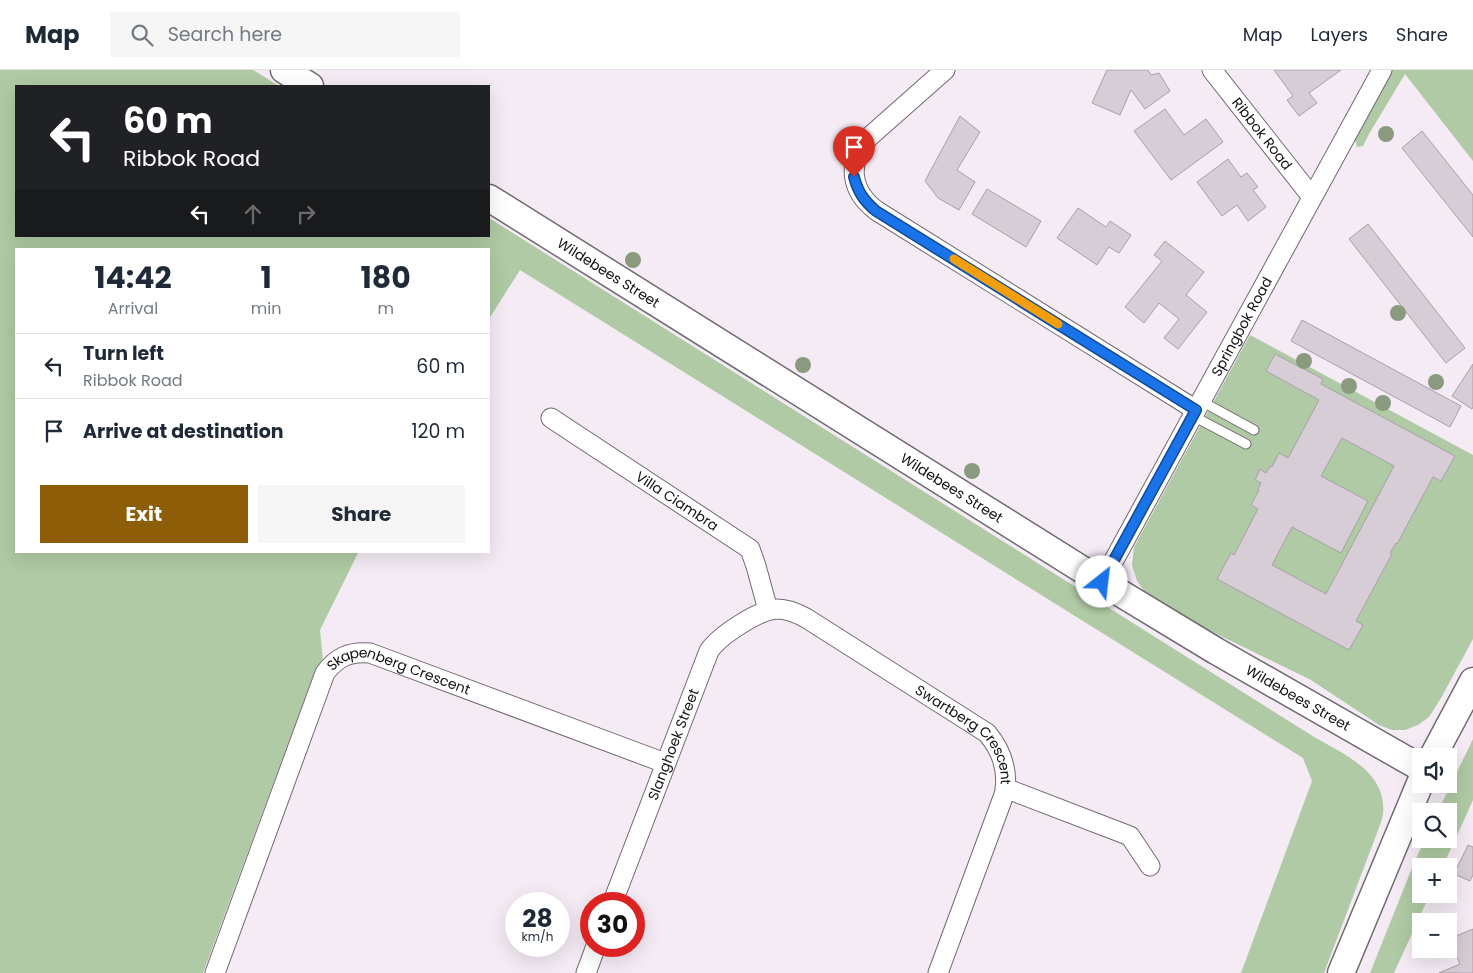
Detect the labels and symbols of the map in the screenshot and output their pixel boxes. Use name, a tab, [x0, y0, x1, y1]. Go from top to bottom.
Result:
street label: Ribbok Road	[1227, 93, 1297, 174]
pin	[833, 126, 875, 177]
street label: Wildebees Street	[553, 233, 664, 313]
street label: Springbok Road	[1206, 273, 1277, 380]
street label: Wildebees Street	[897, 448, 1007, 528]
street label: Villa Ciambra	[632, 466, 722, 536]
position arrow	[1075, 555, 1127, 607]
street label: Skapenberg Crescent	[322, 643, 473, 700]
street label: Wildebees Street	[1242, 660, 1354, 736]
street label: Swartberg Crescent	[911, 680, 1016, 785]
street label: Slanghoek Street	[643, 686, 704, 803]
speed limit sign: 30	[580, 892, 645, 957]

